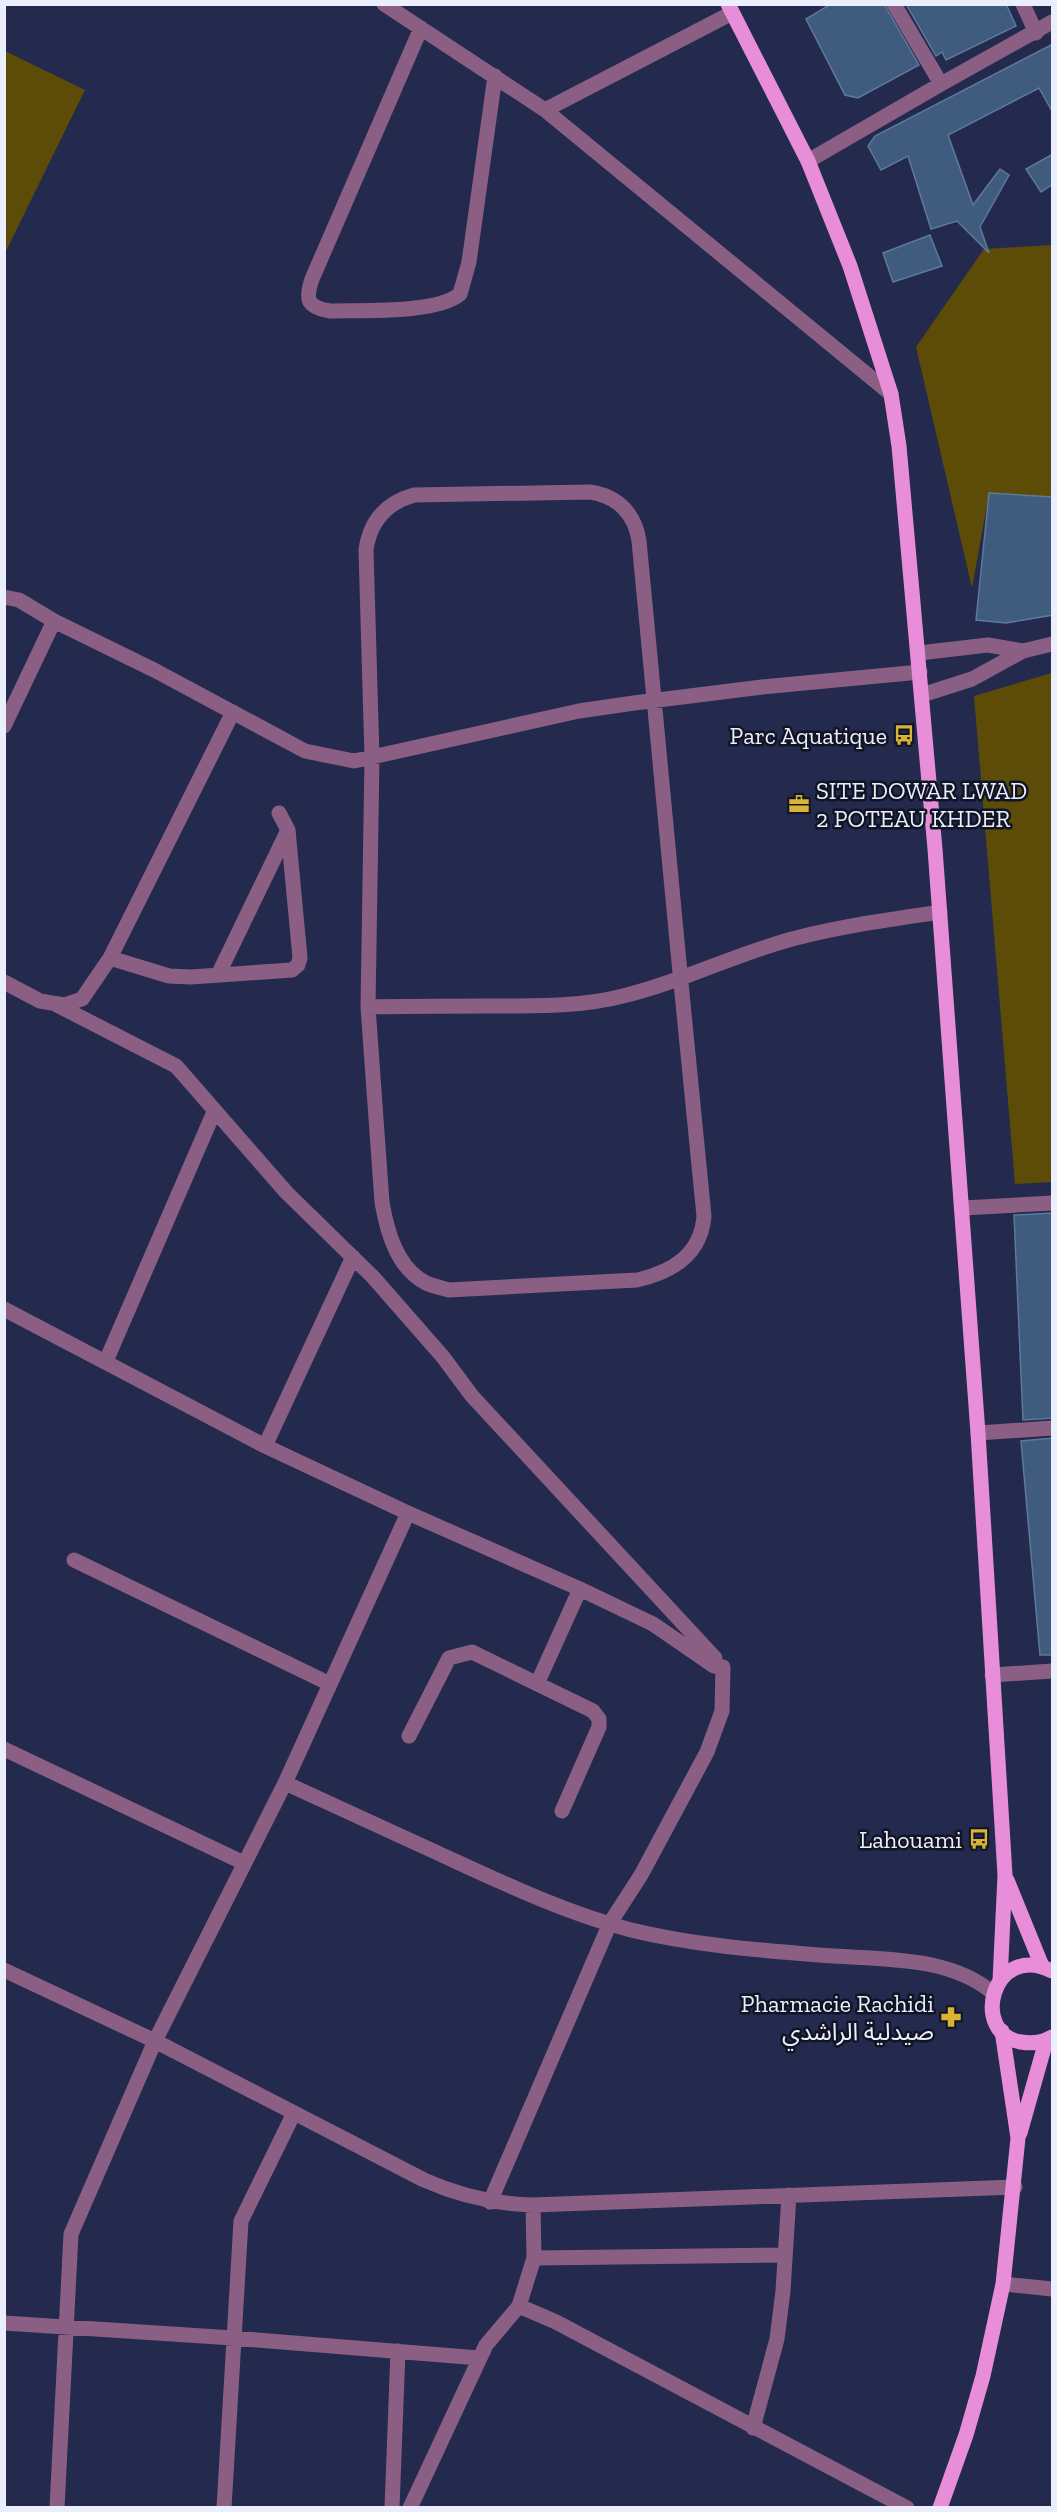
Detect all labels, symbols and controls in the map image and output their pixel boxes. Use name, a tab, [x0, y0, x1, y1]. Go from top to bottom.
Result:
place label: Parc Aquatique	[730, 721, 887, 750]
bus stop icon: Parc Aquatique	[892, 723, 916, 747]
place label: SITE DOWAR LWAD 2 POTEAU KHDER	[816, 776, 1027, 833]
office icon: SITE DOWAR LWAD 2 POTEAU KHDER	[787, 792, 811, 816]
place label: Lahouami	[859, 1825, 962, 1854]
bus stop icon: Lahouami	[967, 1827, 991, 1851]
place label: Pharmacie Rachidi صيدلية الراشدي	[741, 1989, 934, 2050]
pharmacy icon: Pharmacie Rachidi صيدلية الراشدي	[939, 2005, 963, 2029]

